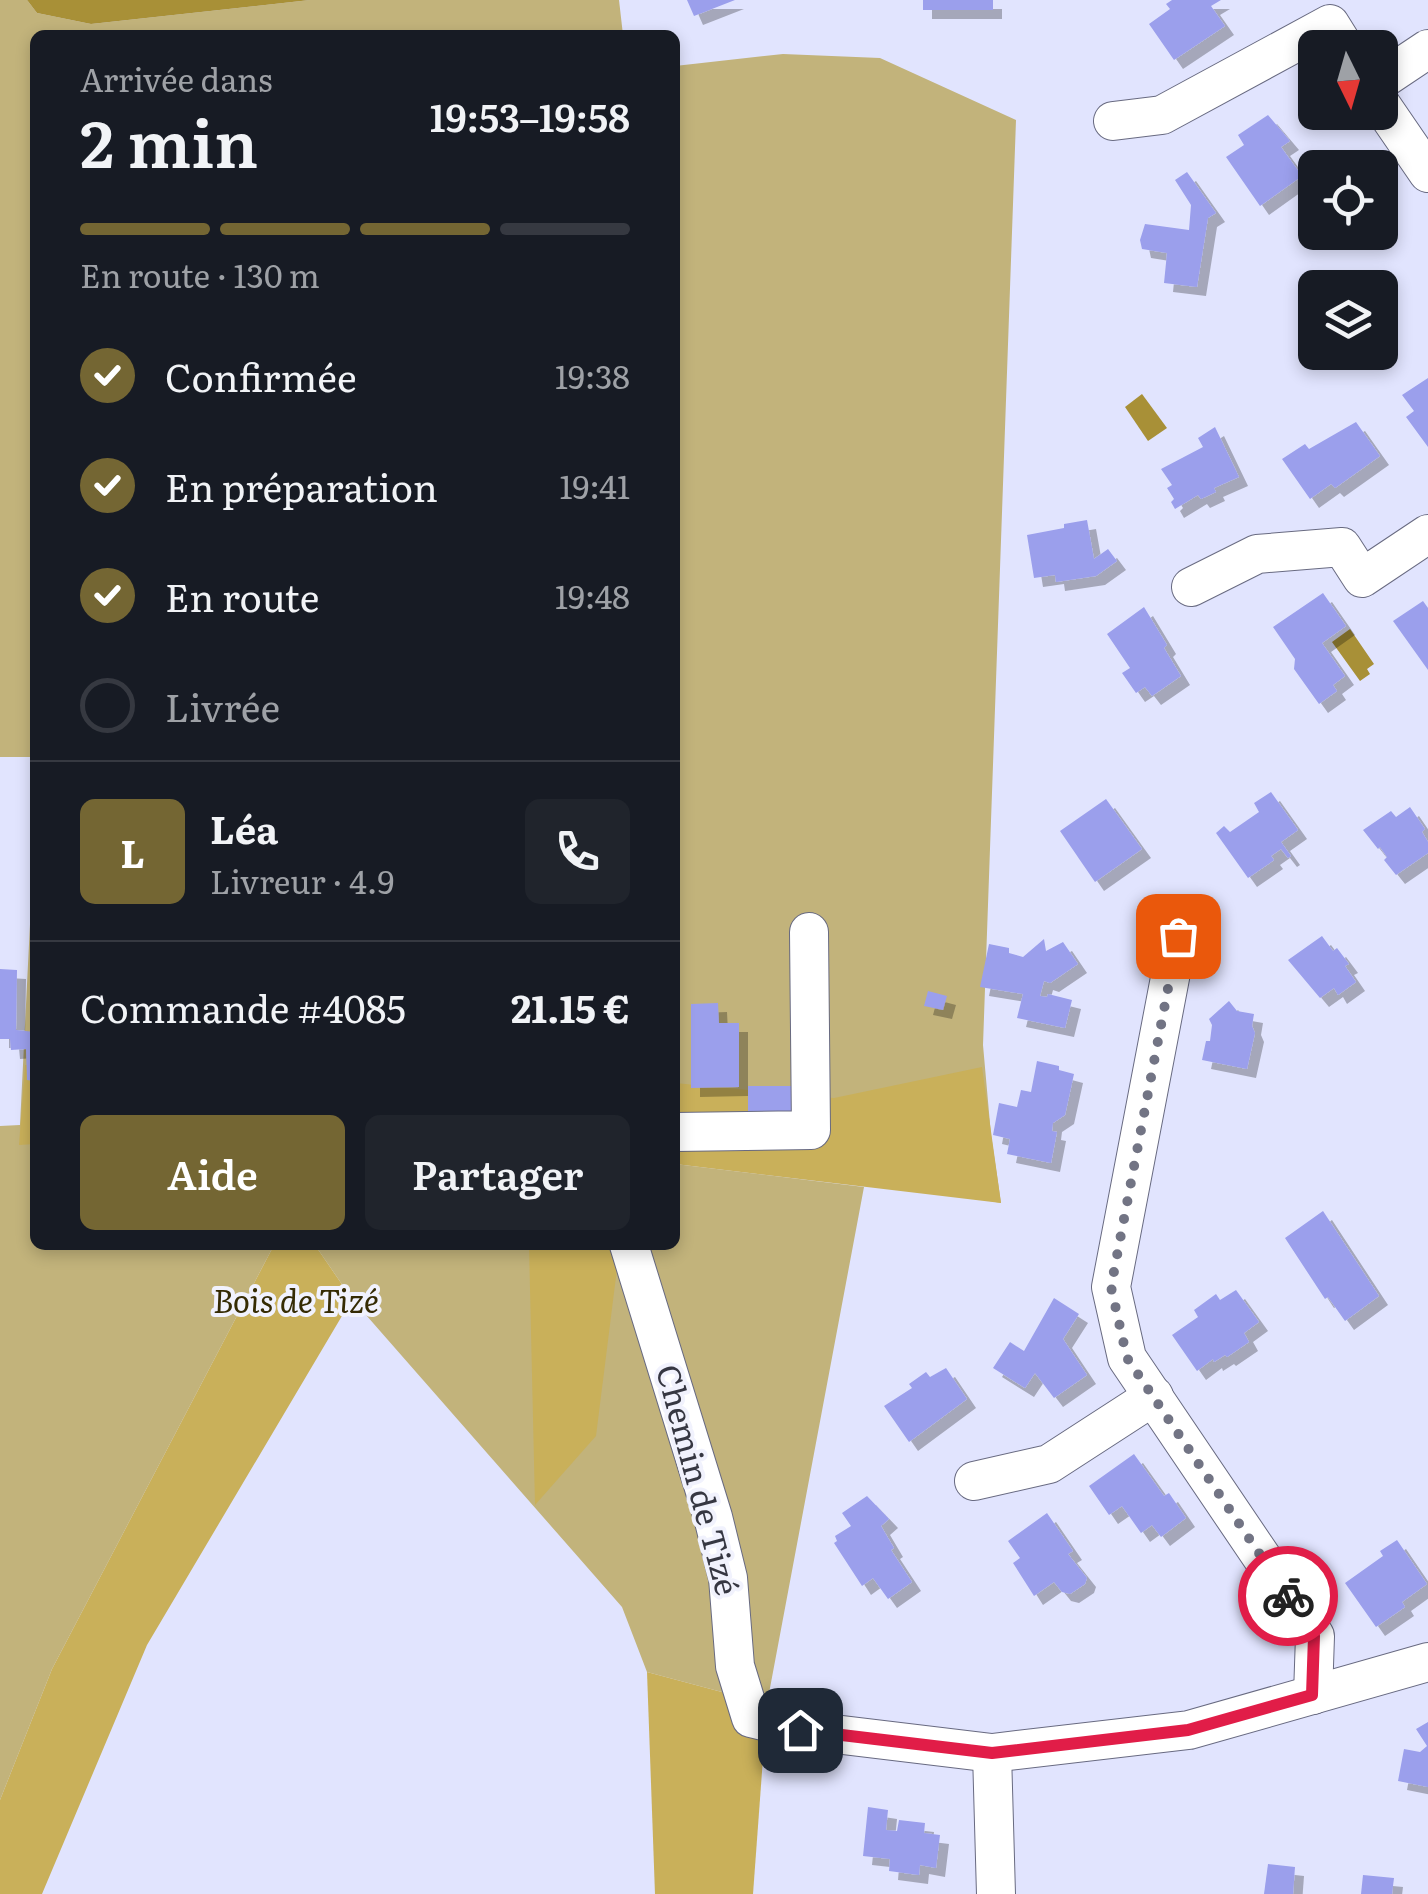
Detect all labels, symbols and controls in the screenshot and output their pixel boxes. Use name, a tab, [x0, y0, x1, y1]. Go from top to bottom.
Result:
north arrow	[1298, 30, 1398, 130]
map controls	[1298, 30, 1398, 370]
text: Arrivée dans	[80, 54, 272, 102]
text: 19:53–19:58	[430, 87, 630, 144]
text: 2 min	[80, 91, 258, 188]
button: locate	[1298, 150, 1398, 250]
text: En route · 130 m	[80, 250, 320, 298]
button: layers	[1298, 270, 1398, 370]
text: Confirmée	[165, 347, 357, 404]
icon: check	[80, 348, 135, 403]
text: 19:38	[555, 351, 630, 399]
text: En préparation	[165, 457, 438, 514]
icon: check	[80, 458, 135, 513]
text: 19:41	[560, 461, 630, 509]
text: En route	[165, 567, 320, 624]
icon: check	[80, 568, 135, 623]
text: 19:48	[555, 571, 630, 619]
text: Livrée	[165, 677, 280, 734]
text: Léa	[210, 799, 278, 856]
button: phone	[525, 799, 630, 904]
text: L	[120, 823, 145, 880]
text: Livreur · 4.9	[210, 856, 394, 904]
pin	[1136, 894, 1221, 979]
icon: bag	[1151, 909, 1206, 964]
text: Commande #4085	[80, 978, 406, 1035]
text: 21.15 €	[511, 978, 630, 1035]
button: Aide	[80, 1115, 345, 1230]
button: Partager	[365, 1115, 630, 1230]
park label: Bois de Tizé	[213, 1275, 379, 1323]
street label: Chemin de Tizé	[646, 1359, 754, 1600]
courier	[1238, 1546, 1338, 1646]
icon: bike	[1261, 1569, 1316, 1624]
pin	[758, 1688, 843, 1773]
icon: home	[773, 1703, 828, 1758]

